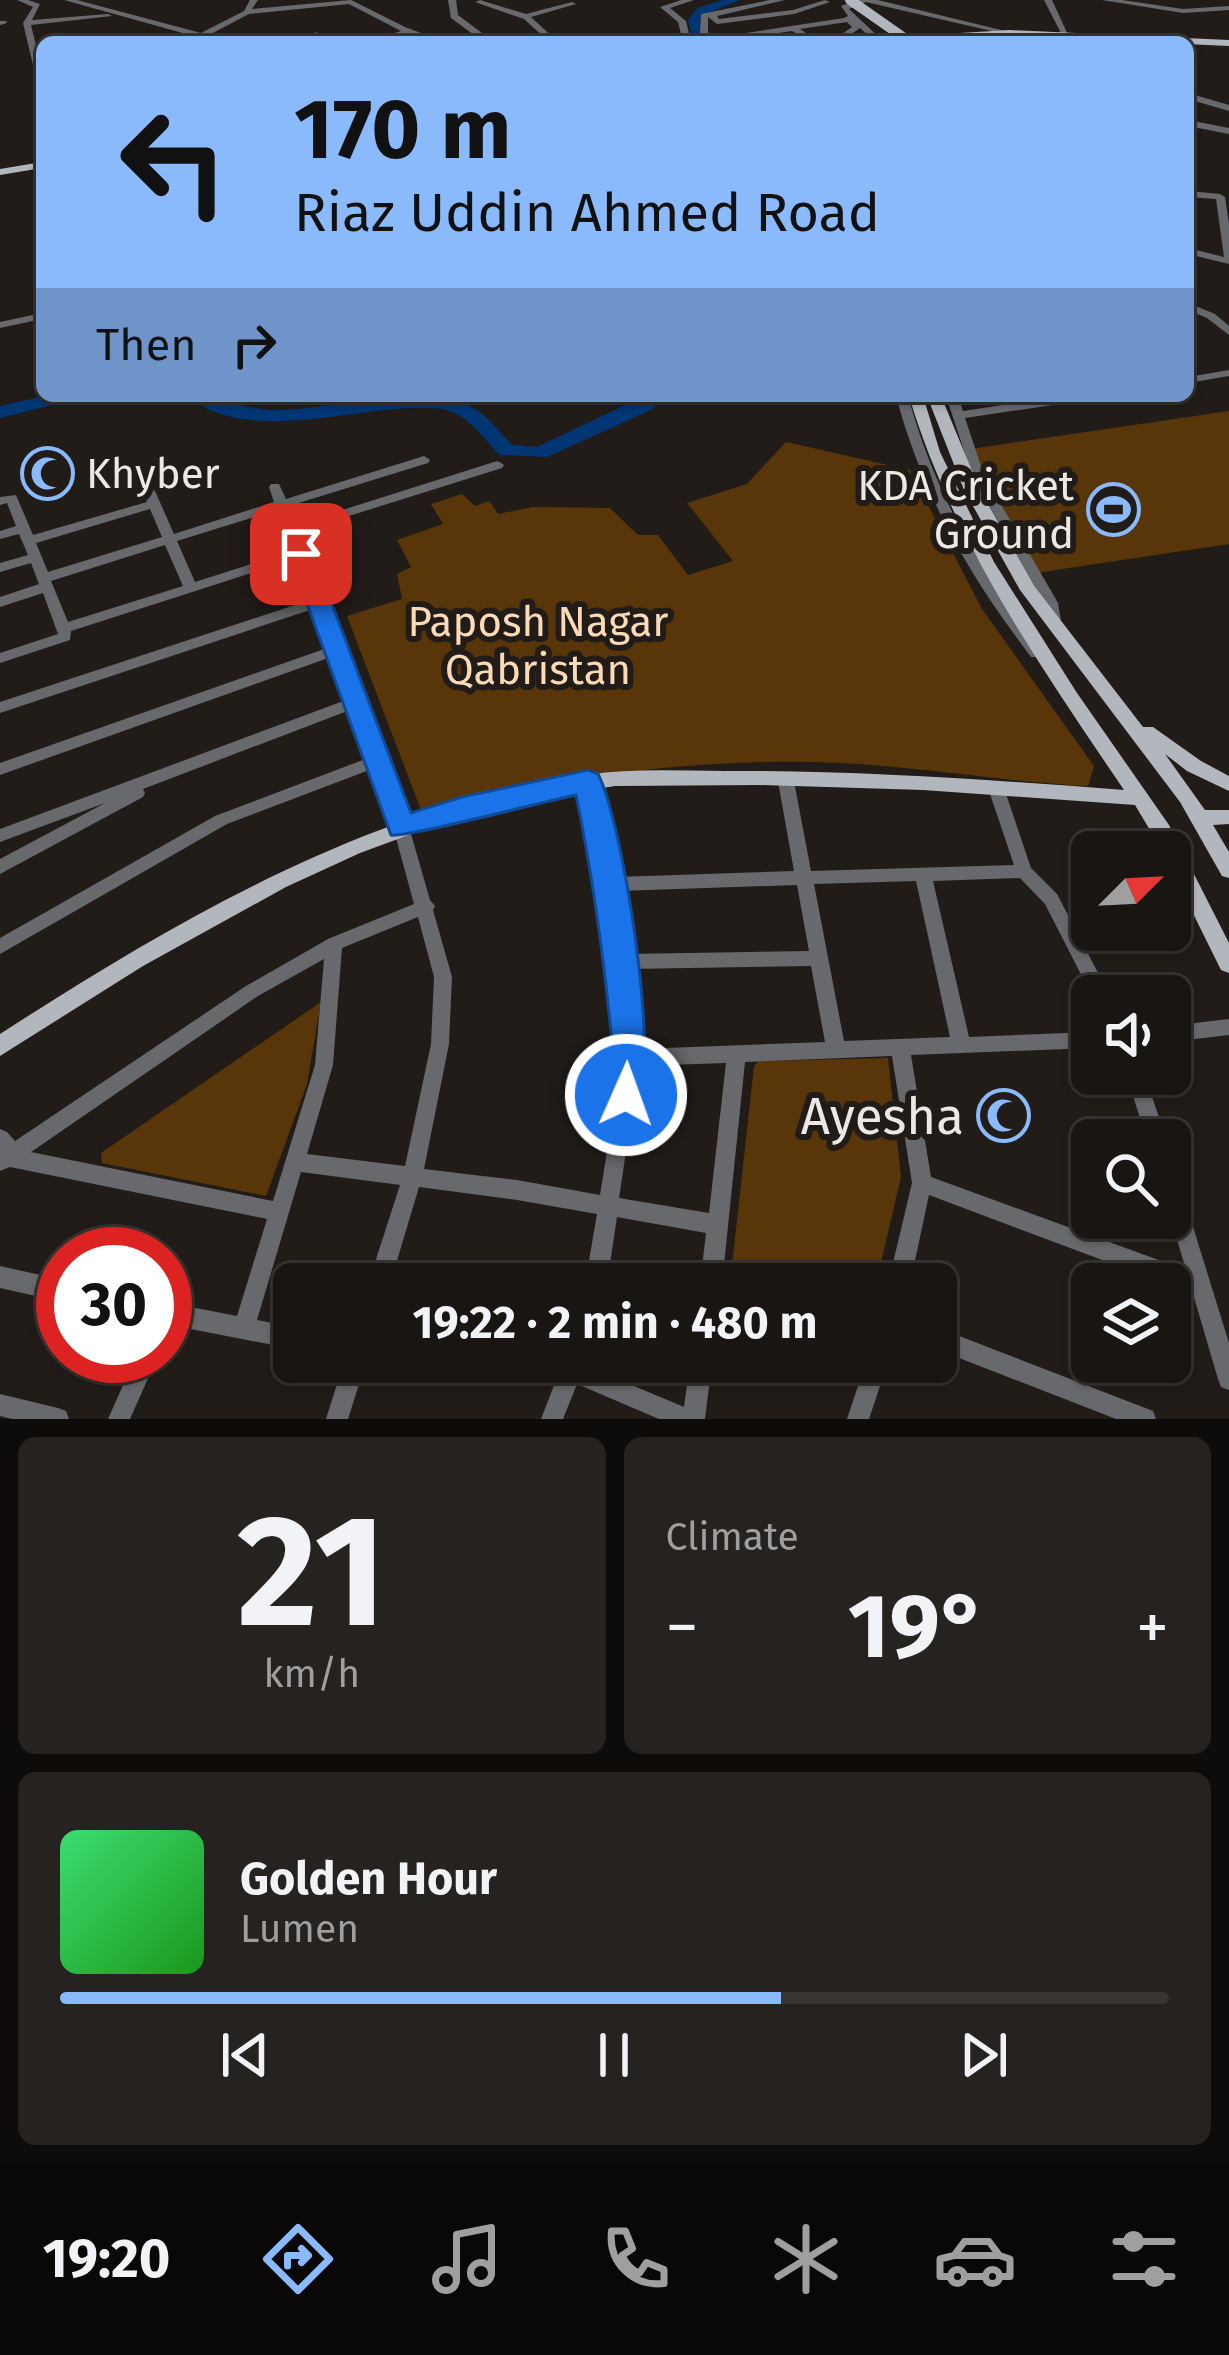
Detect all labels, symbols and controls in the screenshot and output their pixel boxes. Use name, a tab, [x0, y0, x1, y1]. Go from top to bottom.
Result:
text: 170 m	[294, 79, 511, 180]
icon: left	[96, 84, 252, 240]
text: Riaz Uddin Ahmed Road	[294, 181, 880, 245]
icon: right	[221, 312, 287, 378]
text: Then	[96, 318, 197, 372]
mosque icon: Khyber	[19, 445, 75, 501]
place label: Khyber	[86, 449, 220, 499]
place label: KDA Cricket Ground	[857, 461, 1075, 559]
sports icon: KDA Cricket Ground	[1085, 481, 1141, 537]
pin	[250, 503, 352, 605]
icon: arrive	[268, 521, 334, 587]
park label: Paposh Nagar Qabristan	[408, 597, 669, 695]
north arrow	[1071, 831, 1191, 951]
map controls	[1071, 831, 1191, 1383]
button: sound	[1071, 975, 1191, 1095]
position arrow	[563, 1032, 689, 1158]
place label: Ayesha	[801, 1086, 964, 1148]
mosque icon: Ayesha	[975, 1088, 1031, 1144]
button: search	[1071, 1119, 1191, 1239]
speed limit sign: 30	[36, 1227, 192, 1383]
button: layers	[1071, 1263, 1191, 1383]
text: 19:22 · 2 min · 480 m	[413, 1296, 817, 1350]
text: 21	[237, 1479, 387, 1666]
text: Climate	[666, 1514, 799, 1560]
text: 19°	[848, 1573, 987, 1681]
text: −	[666, 1588, 699, 1667]
text: +	[1136, 1588, 1169, 1667]
text: km/h	[263, 1651, 360, 1697]
text: Golden Hour	[240, 1852, 497, 1906]
text: Lumen	[240, 1906, 359, 1952]
icon: previous	[212, 2022, 278, 2088]
icon: pause	[581, 2022, 647, 2088]
icon: next	[951, 2022, 1017, 2088]
icon: directions	[256, 2217, 340, 2301]
icon: music	[425, 2217, 509, 2301]
icon: phone	[594, 2217, 678, 2301]
icon: climate	[764, 2217, 848, 2301]
icon: car	[933, 2217, 1017, 2301]
icon: filters	[1102, 2217, 1186, 2301]
text: 19:20	[43, 2227, 170, 2291]

